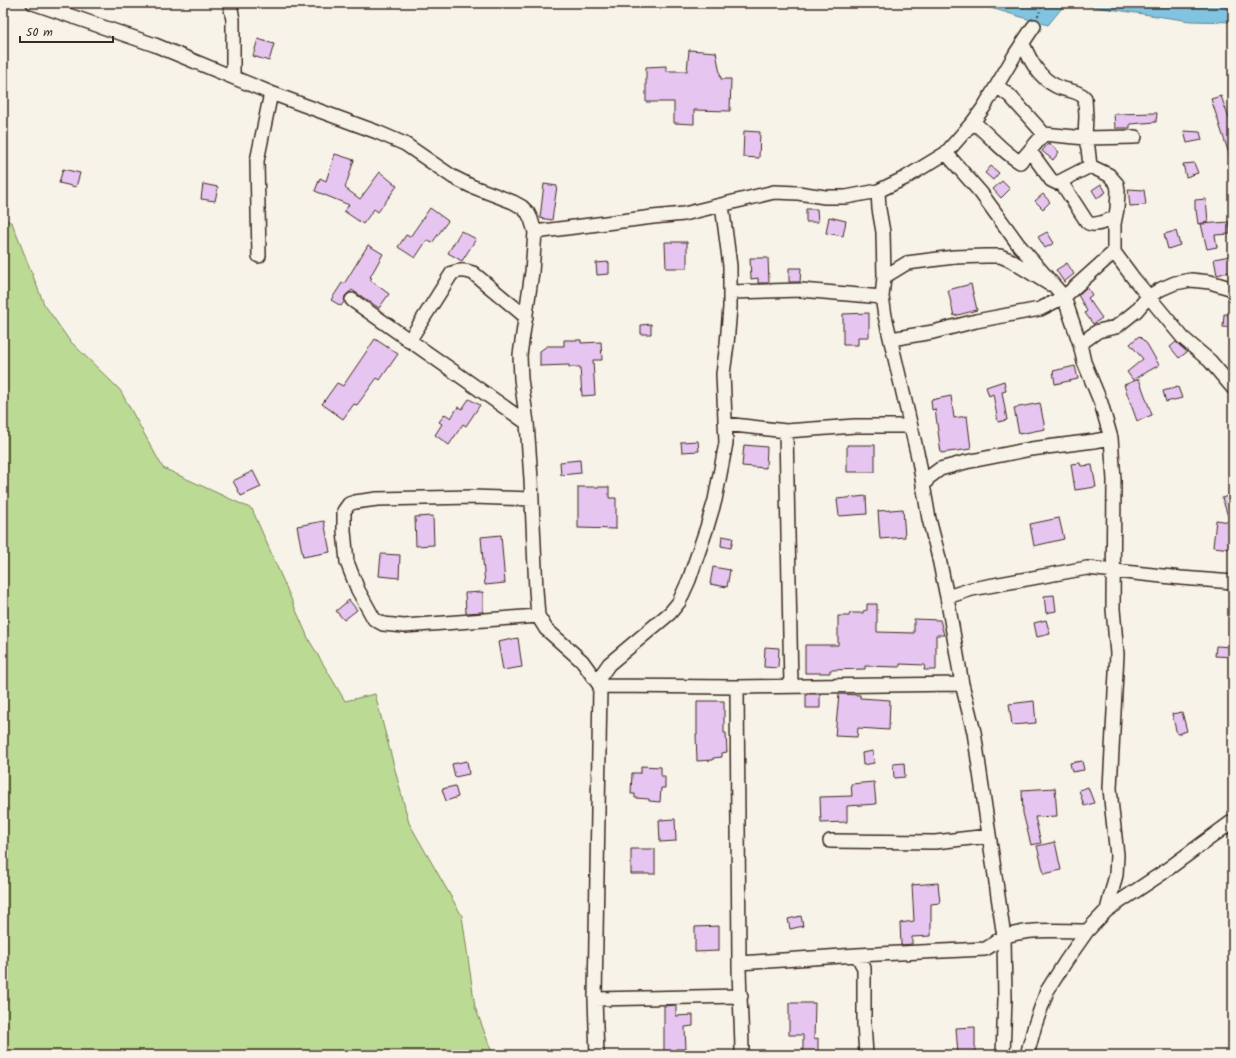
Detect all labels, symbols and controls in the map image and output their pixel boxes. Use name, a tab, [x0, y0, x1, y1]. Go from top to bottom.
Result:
scale bar	[20, 18, 113, 44]
text: 50 m	[26, 23, 53, 42]

